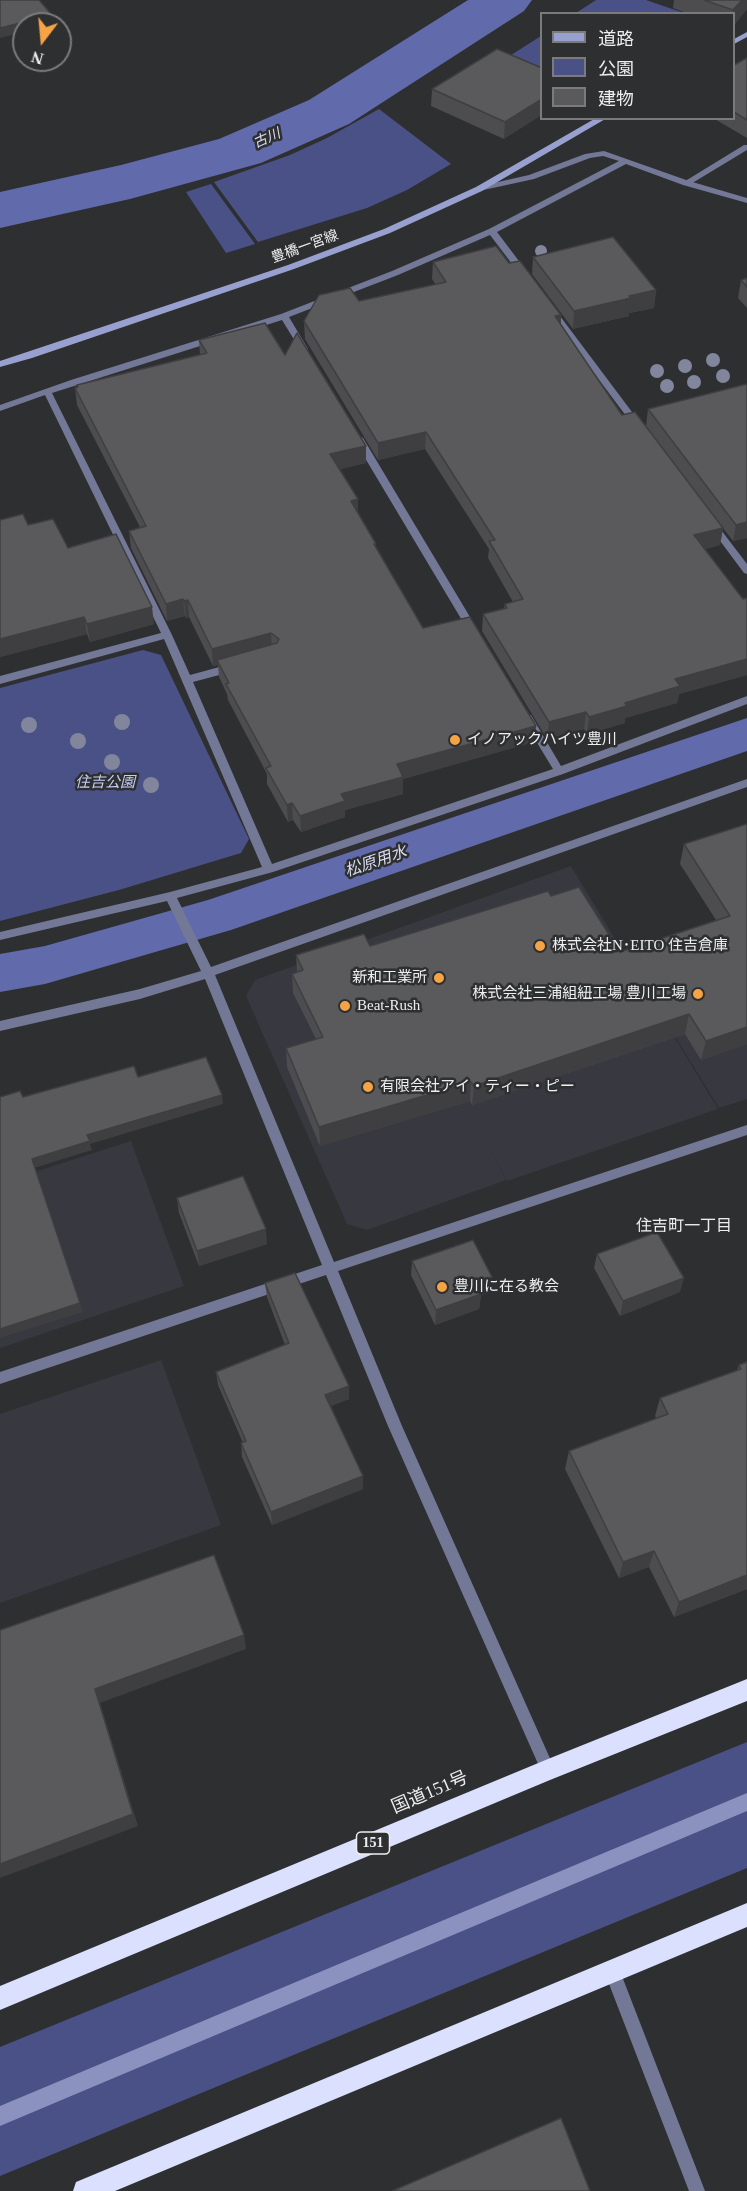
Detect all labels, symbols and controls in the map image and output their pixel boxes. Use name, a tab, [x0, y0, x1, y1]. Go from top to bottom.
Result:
north arrow	[12, 12, 72, 72]
legend	[540, 12, 735, 120]
text: 道路	[598, 29, 634, 49]
text: N	[30, 48, 45, 68]
text: 公園	[598, 59, 634, 79]
text: 建物	[598, 89, 634, 109]
water label: 古川	[251, 126, 283, 152]
street label: 豊橋一宮線	[269, 227, 341, 267]
place label: イノアックハイツ豊川	[467, 731, 617, 749]
marker: イノアックハイツ豊川	[448, 733, 462, 747]
park label: 住吉公園	[75, 774, 135, 792]
water label: 松原用水	[343, 843, 409, 881]
place label: 株式会社N･EITO 住吉倉庫	[552, 937, 728, 955]
marker: 株式会社N･EITO 住吉倉庫	[533, 939, 547, 953]
place label: 新和工業所	[352, 969, 427, 987]
marker: 新和工業所	[432, 971, 446, 985]
place label: 株式会社三浦組紐工場 豊川工場	[472, 985, 686, 1003]
marker: 株式会社三浦組紐工場 豊川工場	[691, 987, 705, 1001]
place label: Beat-Rush	[357, 997, 420, 1015]
marker: Beat-Rush	[338, 999, 352, 1013]
place label: 有限会社アイ・ティー・ピー	[380, 1078, 575, 1096]
marker: 有限会社アイ・ティー・ピー	[361, 1080, 375, 1094]
district label: 住吉町一丁目	[636, 1217, 732, 1237]
place label: 豊川に在る教会	[454, 1278, 559, 1296]
marker: 豊川に在る教会	[435, 1280, 449, 1294]
street label: 国道151号	[388, 1767, 472, 1819]
road number: 151	[356, 1832, 389, 1854]

